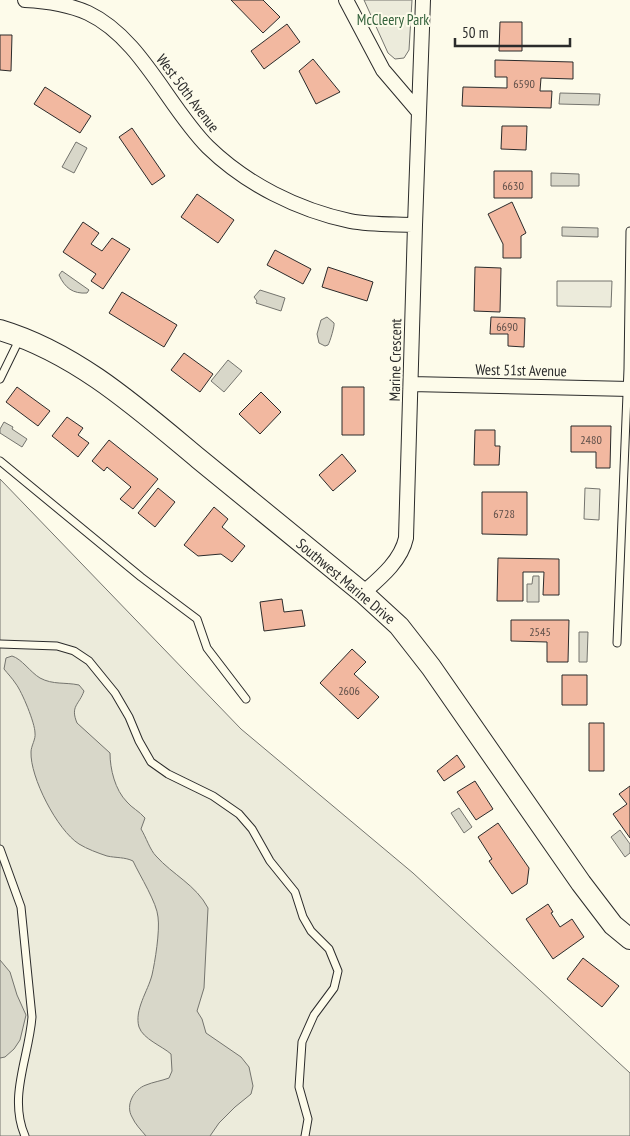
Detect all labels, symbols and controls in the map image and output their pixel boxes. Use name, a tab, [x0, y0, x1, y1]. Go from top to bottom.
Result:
park label: McCleery Park	[357, 10, 429, 29]
scale bar	[455, 15, 570, 47]
text: 50 m	[462, 23, 488, 42]
street label: West 50th Avenue	[152, 50, 224, 136]
house number: 6590	[513, 76, 535, 91]
house number: 6630	[502, 178, 524, 193]
street label: Marine Crescent	[385, 318, 405, 402]
house number: 6690	[496, 319, 518, 334]
street label: West 51st Avenue	[475, 360, 567, 380]
house number: 2480	[580, 432, 602, 447]
house number: 6728	[493, 506, 515, 521]
street label: Southwest Marine Drive	[293, 534, 399, 628]
house number: 2545	[529, 624, 551, 639]
house number: 2606	[338, 683, 360, 698]

